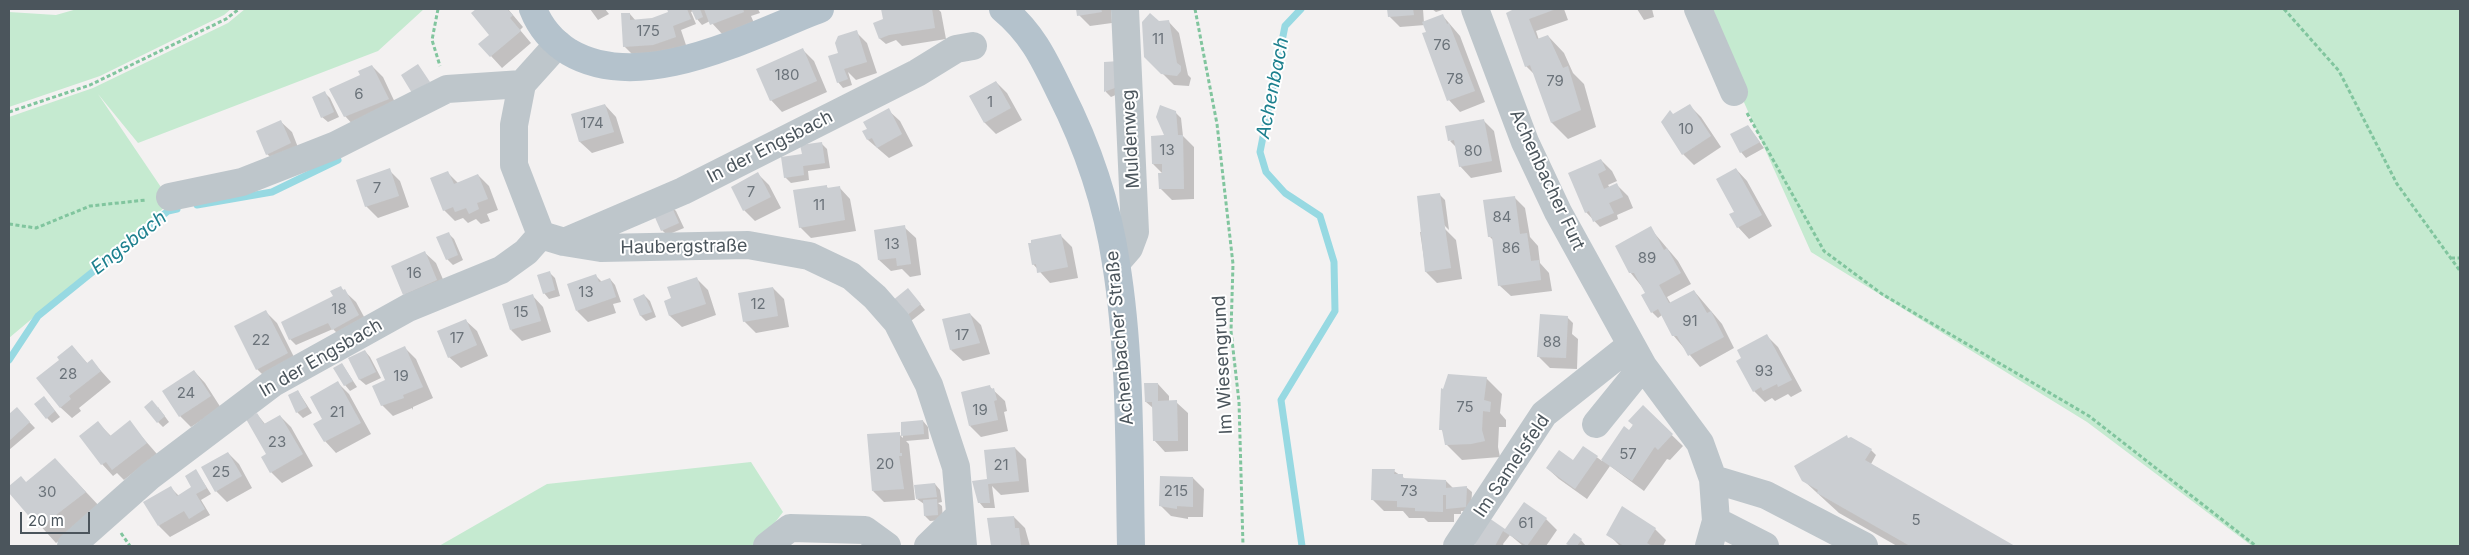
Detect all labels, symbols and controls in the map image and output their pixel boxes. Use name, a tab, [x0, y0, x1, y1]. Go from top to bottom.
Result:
house number: 175	[636, 22, 660, 40]
house number: 11	[1152, 30, 1164, 48]
water label: Achenbach	[1252, 35, 1294, 141]
house number: 76	[1433, 36, 1451, 54]
house number: 180	[775, 66, 799, 84]
house number: 78	[1446, 70, 1464, 88]
house number: 79	[1546, 72, 1564, 90]
house number: 6	[354, 85, 364, 103]
street label: Muldenweg	[1118, 89, 1144, 189]
house number: 1	[987, 93, 993, 111]
street label: In der Engsbach	[704, 106, 836, 188]
street label: Achenbacher Furt	[1505, 106, 1589, 254]
house number: 174	[580, 114, 604, 132]
house number: 10	[1678, 120, 1694, 138]
house number: 13	[1159, 141, 1175, 159]
house number: 80	[1464, 142, 1482, 160]
house number: 7	[373, 179, 381, 197]
house number: 7	[747, 183, 755, 201]
house number: 11	[813, 196, 825, 214]
water label: Engsbach	[87, 206, 171, 280]
house number: 84	[1493, 208, 1511, 226]
street label: Haubergstraße	[620, 235, 748, 259]
house number: 13	[884, 235, 900, 253]
house number: 86	[1502, 239, 1520, 257]
house number: 89	[1638, 249, 1656, 267]
street label: Achenbacher Straße	[1102, 250, 1138, 426]
house number: 16	[406, 264, 422, 282]
house number: 13	[578, 283, 594, 301]
house number: 12	[750, 295, 766, 313]
street label: Im Wiesengrund	[1209, 295, 1237, 435]
house number: 18	[331, 300, 347, 318]
house number: 15	[513, 303, 529, 321]
house number: 91	[1682, 312, 1698, 330]
street label: In der Engsbach	[256, 314, 386, 402]
house number: 17	[955, 326, 969, 344]
house number: 17	[450, 329, 464, 347]
house number: 22	[252, 331, 270, 349]
house number: 88	[1543, 333, 1561, 351]
house number: 93	[1755, 362, 1773, 380]
house number: 28	[59, 365, 77, 383]
house number: 19	[393, 367, 409, 385]
house number: 24	[177, 384, 195, 402]
house number: 75	[1456, 398, 1474, 416]
house number: 19	[972, 401, 988, 419]
house number: 21	[329, 403, 345, 421]
street label: Im Samelsfeld	[1470, 410, 1554, 522]
house number: 23	[268, 433, 286, 451]
house number: 57	[1619, 445, 1637, 463]
house number: 20	[876, 455, 894, 473]
house number: 21	[993, 456, 1009, 474]
house number: 25	[212, 463, 230, 481]
house number: 215	[1164, 482, 1188, 500]
house number: 73	[1400, 482, 1418, 500]
house number: 30	[38, 483, 56, 501]
scale bar	[22, 502, 92, 534]
text: 20 m	[28, 511, 64, 530]
house number: 5	[1911, 511, 1921, 529]
house number: 61	[1518, 514, 1534, 532]

